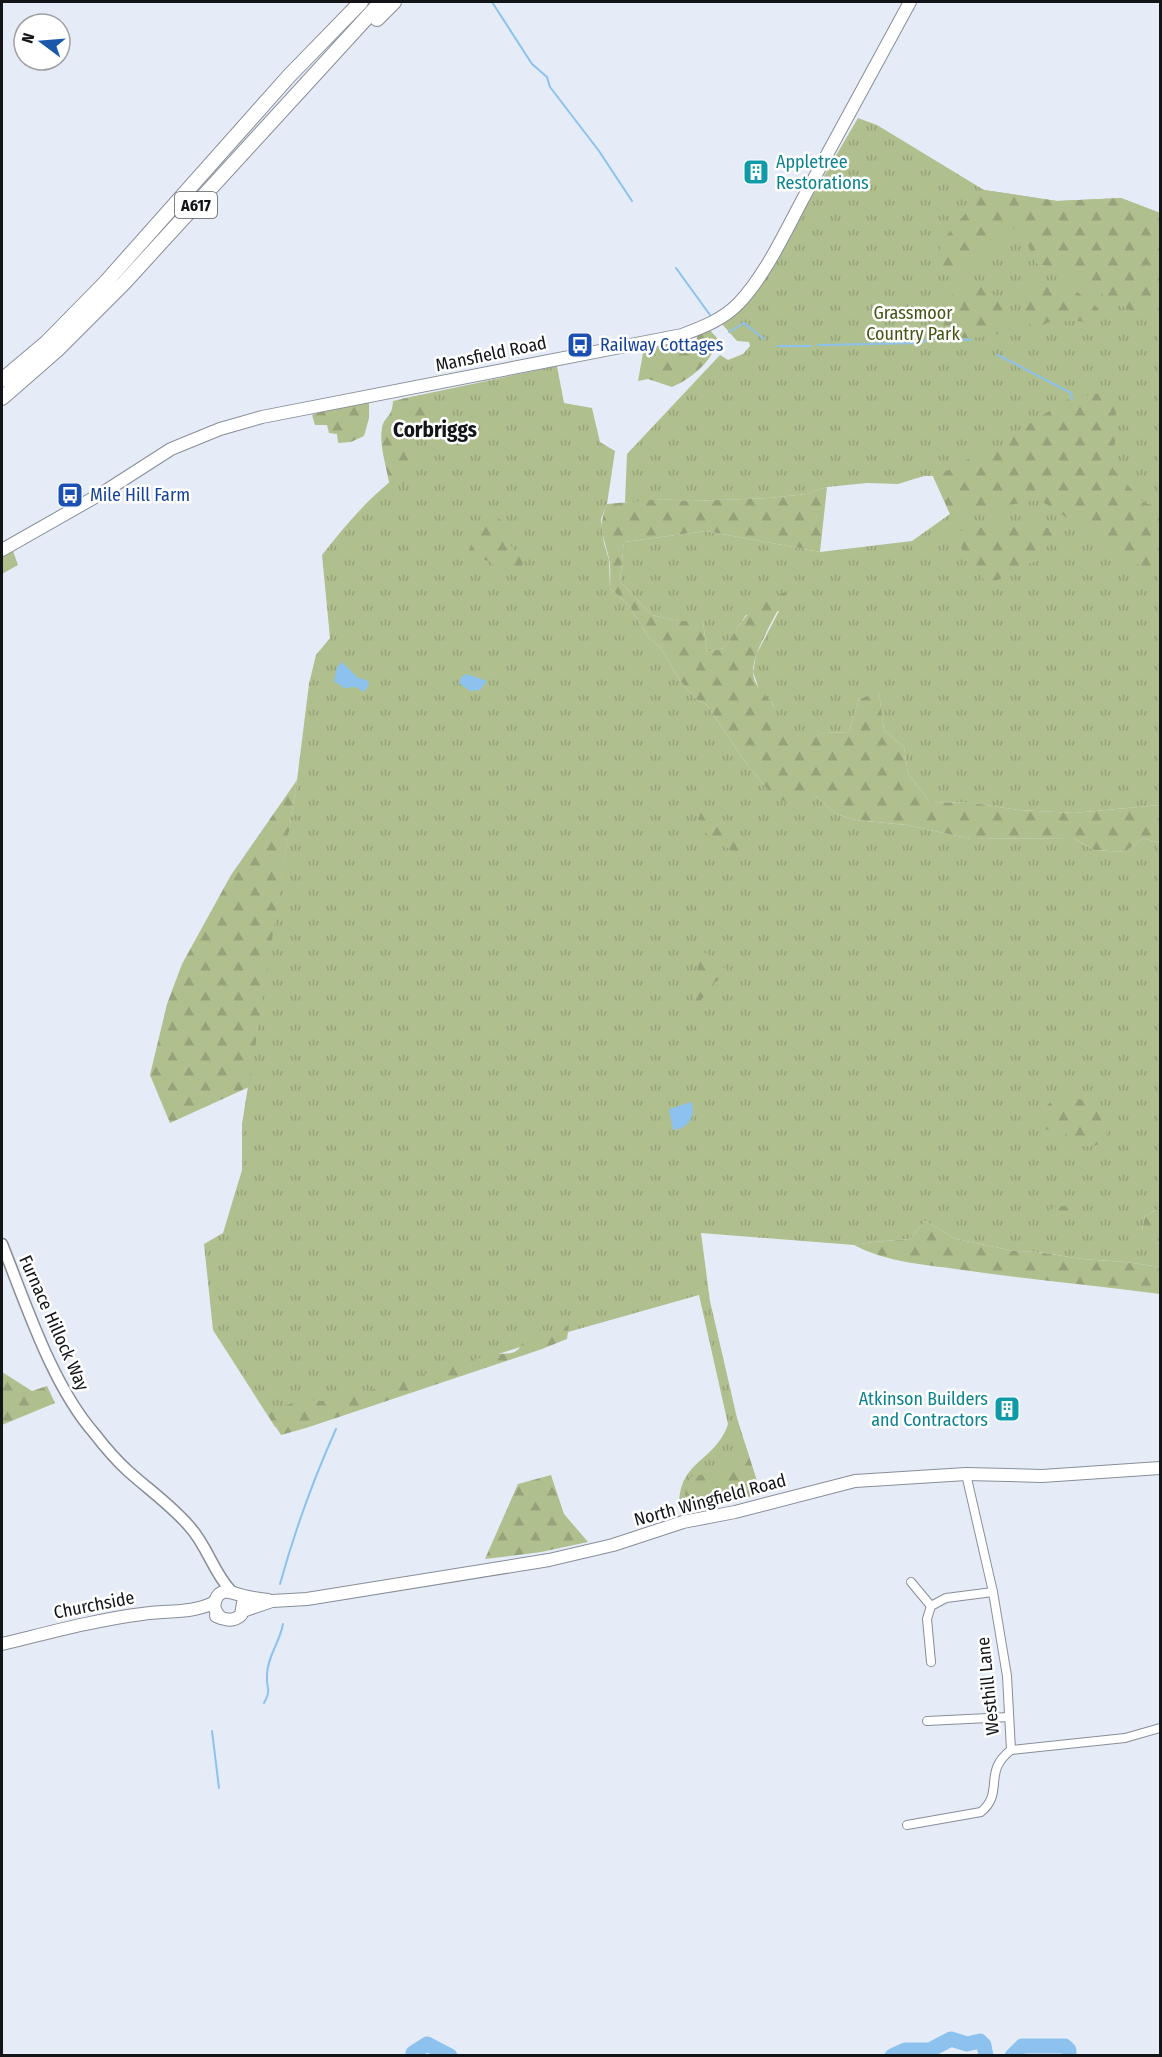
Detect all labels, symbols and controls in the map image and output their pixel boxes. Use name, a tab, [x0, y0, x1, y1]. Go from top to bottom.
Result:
north arrow	[12, 12, 72, 72]
text: N	[18, 31, 39, 45]
place label: Appletree Restorations	[776, 151, 869, 194]
building icon: Appletree Restorations	[741, 157, 771, 187]
road number: A617	[175, 192, 217, 218]
park label: Grassmoor Country Park	[866, 302, 960, 345]
bus stop icon: Railway Cottages	[565, 330, 595, 360]
street label: Mansfield Road	[433, 331, 549, 377]
place label: Railway Cottages	[600, 334, 724, 356]
district label: Corbriggs	[393, 417, 477, 443]
bus stop icon: Mile Hill Farm	[55, 480, 85, 510]
place label: Mile Hill Farm	[90, 484, 190, 506]
street label: Furnace Hillock Way	[14, 1252, 94, 1394]
place label: Atkinson Builders and Contractors	[859, 1388, 988, 1431]
building icon: Atkinson Builders and Contractors	[992, 1394, 1022, 1424]
street label: North Wingfield Road	[632, 1469, 788, 1531]
street label: Churchside	[52, 1586, 136, 1624]
street label: Westhill Lane	[972, 1636, 1004, 1736]

